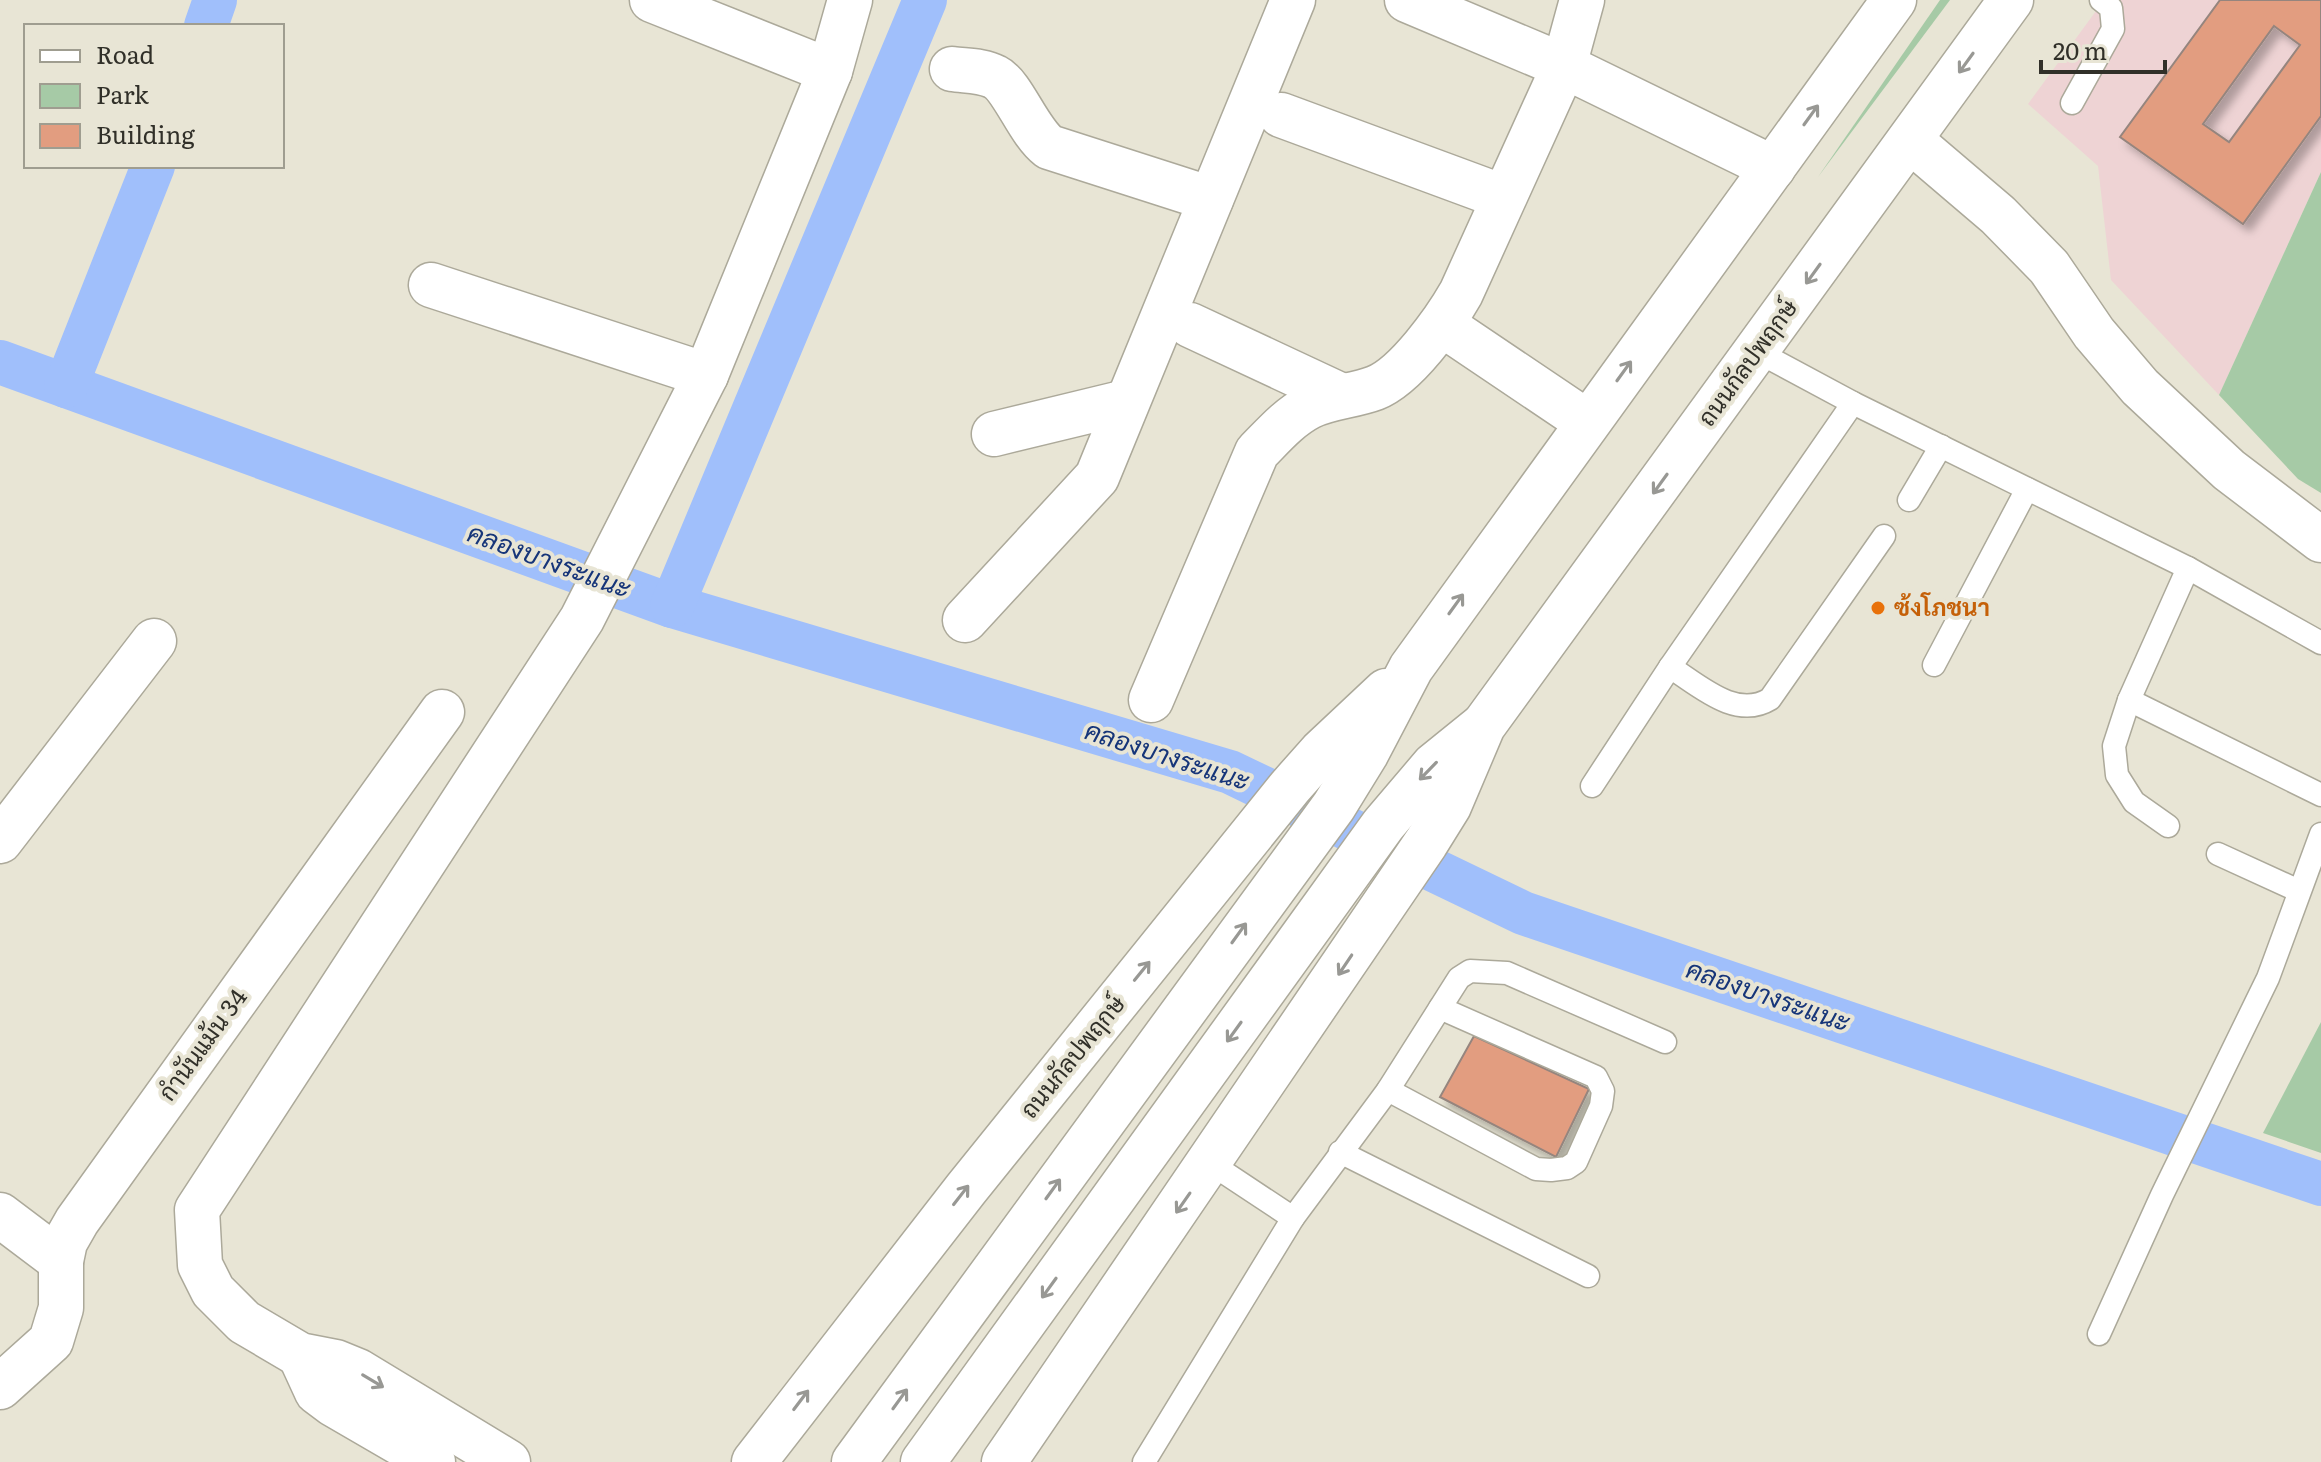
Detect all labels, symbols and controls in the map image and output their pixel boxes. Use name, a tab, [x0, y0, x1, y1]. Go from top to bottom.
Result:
legend	[24, 24, 284, 168]
scale bar	[2041, 24, 2165, 74]
text: 20 m	[2053, 32, 2107, 67]
text: Road	[96, 36, 155, 71]
one-way arrow	[1958, 52, 1974, 74]
text: Park	[96, 76, 149, 111]
one-way arrow	[1802, 105, 1819, 127]
text: Building	[96, 116, 195, 151]
one-way arrow	[1805, 262, 1821, 284]
street label: ถนนกัลปพฤกษ์	[1688, 290, 1804, 432]
one-way arrow	[1616, 360, 1633, 382]
one-way arrow	[1651, 472, 1668, 494]
water label: คลองบางระแนะ	[463, 511, 637, 606]
place label: ซ้งโภชนา	[1894, 588, 1990, 623]
one-way arrow	[1448, 594, 1464, 616]
marker: ซ้งโภชนา	[1869, 599, 1887, 617]
water label: คลองบางระแนะ	[1080, 709, 1255, 799]
one-way arrow	[1419, 761, 1438, 781]
one-way arrow	[1231, 923, 1247, 945]
water label: คลองบางระแนะ	[1682, 947, 1856, 1040]
one-way arrow	[1337, 953, 1353, 975]
one-way arrow	[1133, 961, 1151, 982]
street label: กำนันแม้น 34	[148, 980, 254, 1107]
street label: ถนนกัลปพฤกษ์	[1010, 986, 1132, 1124]
one-way arrow	[1226, 1021, 1243, 1043]
one-way arrow	[1044, 1179, 1061, 1200]
one-way arrow	[953, 1185, 970, 1206]
one-way arrow	[1175, 1191, 1191, 1213]
one-way arrow	[1041, 1277, 1058, 1298]
one-way arrow	[361, 1373, 384, 1389]
one-way arrow	[891, 1389, 908, 1410]
one-way arrow	[792, 1390, 809, 1411]

